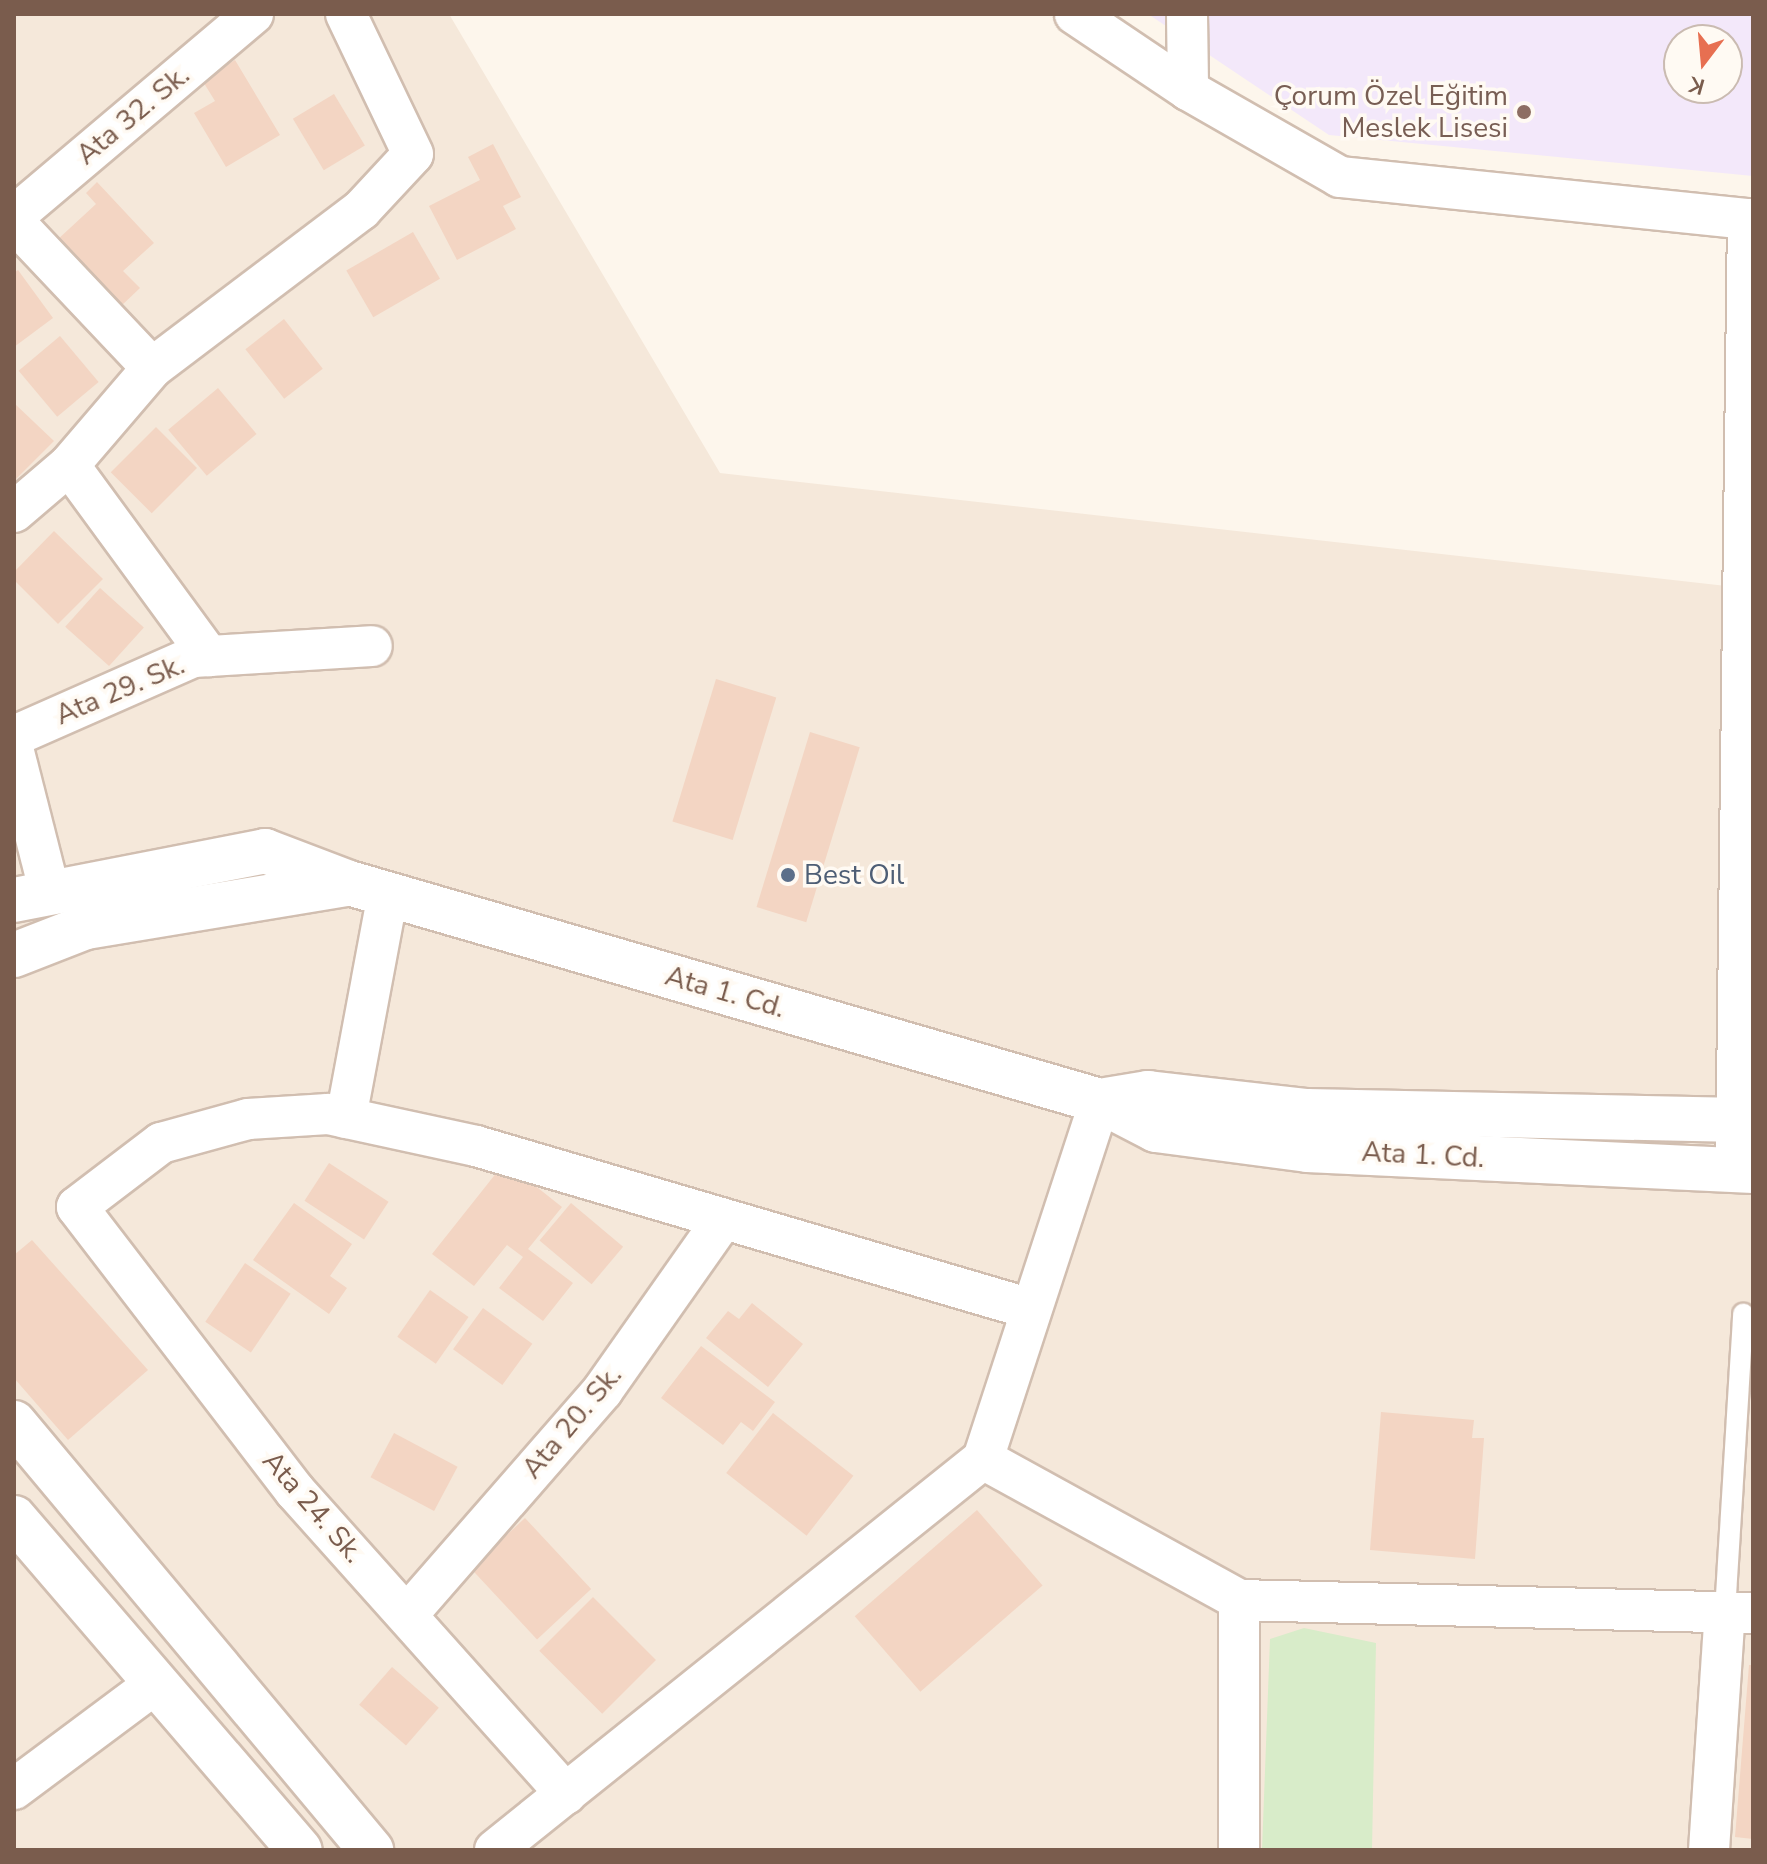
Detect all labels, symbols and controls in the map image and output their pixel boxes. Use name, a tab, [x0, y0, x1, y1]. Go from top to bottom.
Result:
north arrow	[1663, 24, 1743, 104]
street label: Ata 32. Sk.	[70, 58, 196, 172]
text: K	[1686, 69, 1708, 102]
place label: Çorum Özel Eğitim Meslek Lisesi	[1274, 79, 1508, 145]
marker: Çorum Özel Eğitim Meslek Lisesi	[1515, 103, 1533, 121]
street label: Ata 29. Sk.	[50, 648, 190, 732]
place label: Best Oil	[804, 858, 904, 892]
marker: Best Oil	[779, 866, 797, 884]
street label: Ata 1. Cd.	[661, 959, 789, 1025]
street label: Ata 1. Cd.	[1361, 1135, 1485, 1175]
street label: Ata 20. Sk.	[515, 1359, 629, 1485]
street label: Ata 24. Sk.	[255, 1444, 371, 1570]

